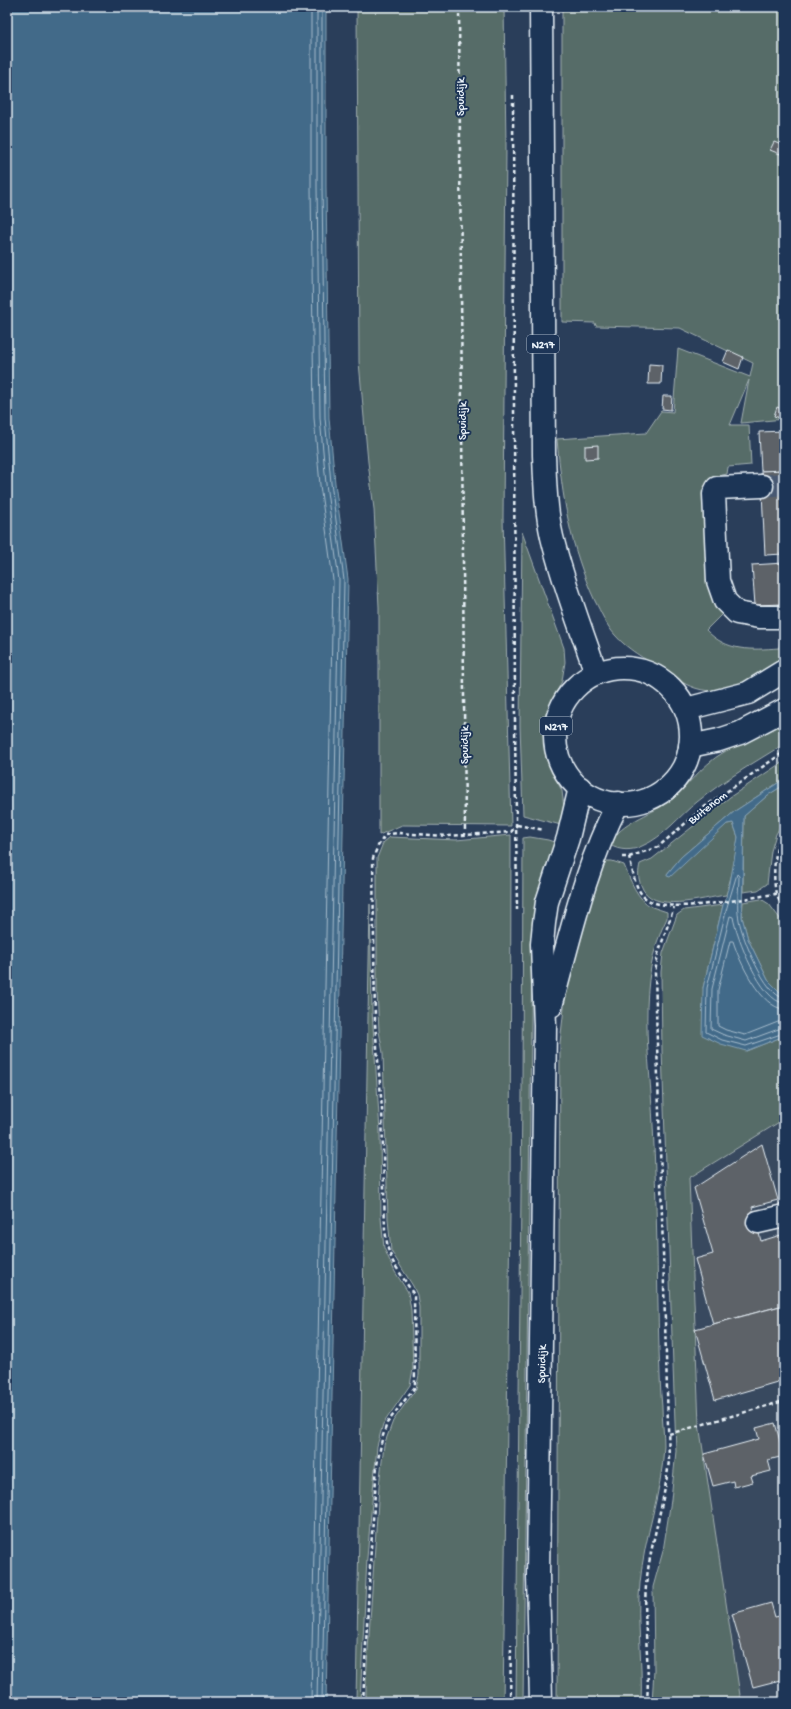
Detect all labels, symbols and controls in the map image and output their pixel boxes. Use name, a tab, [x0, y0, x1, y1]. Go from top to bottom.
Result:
street label: Spuidijk	[455, 76, 469, 116]
road number: N217	[527, 335, 559, 353]
street label: Spuidijk	[457, 400, 471, 440]
road number: N217	[540, 717, 572, 735]
street label: Spuidijk	[459, 724, 473, 764]
street label: Buitenom	[685, 789, 731, 829]
street label: Spuidijk	[536, 1343, 550, 1383]

